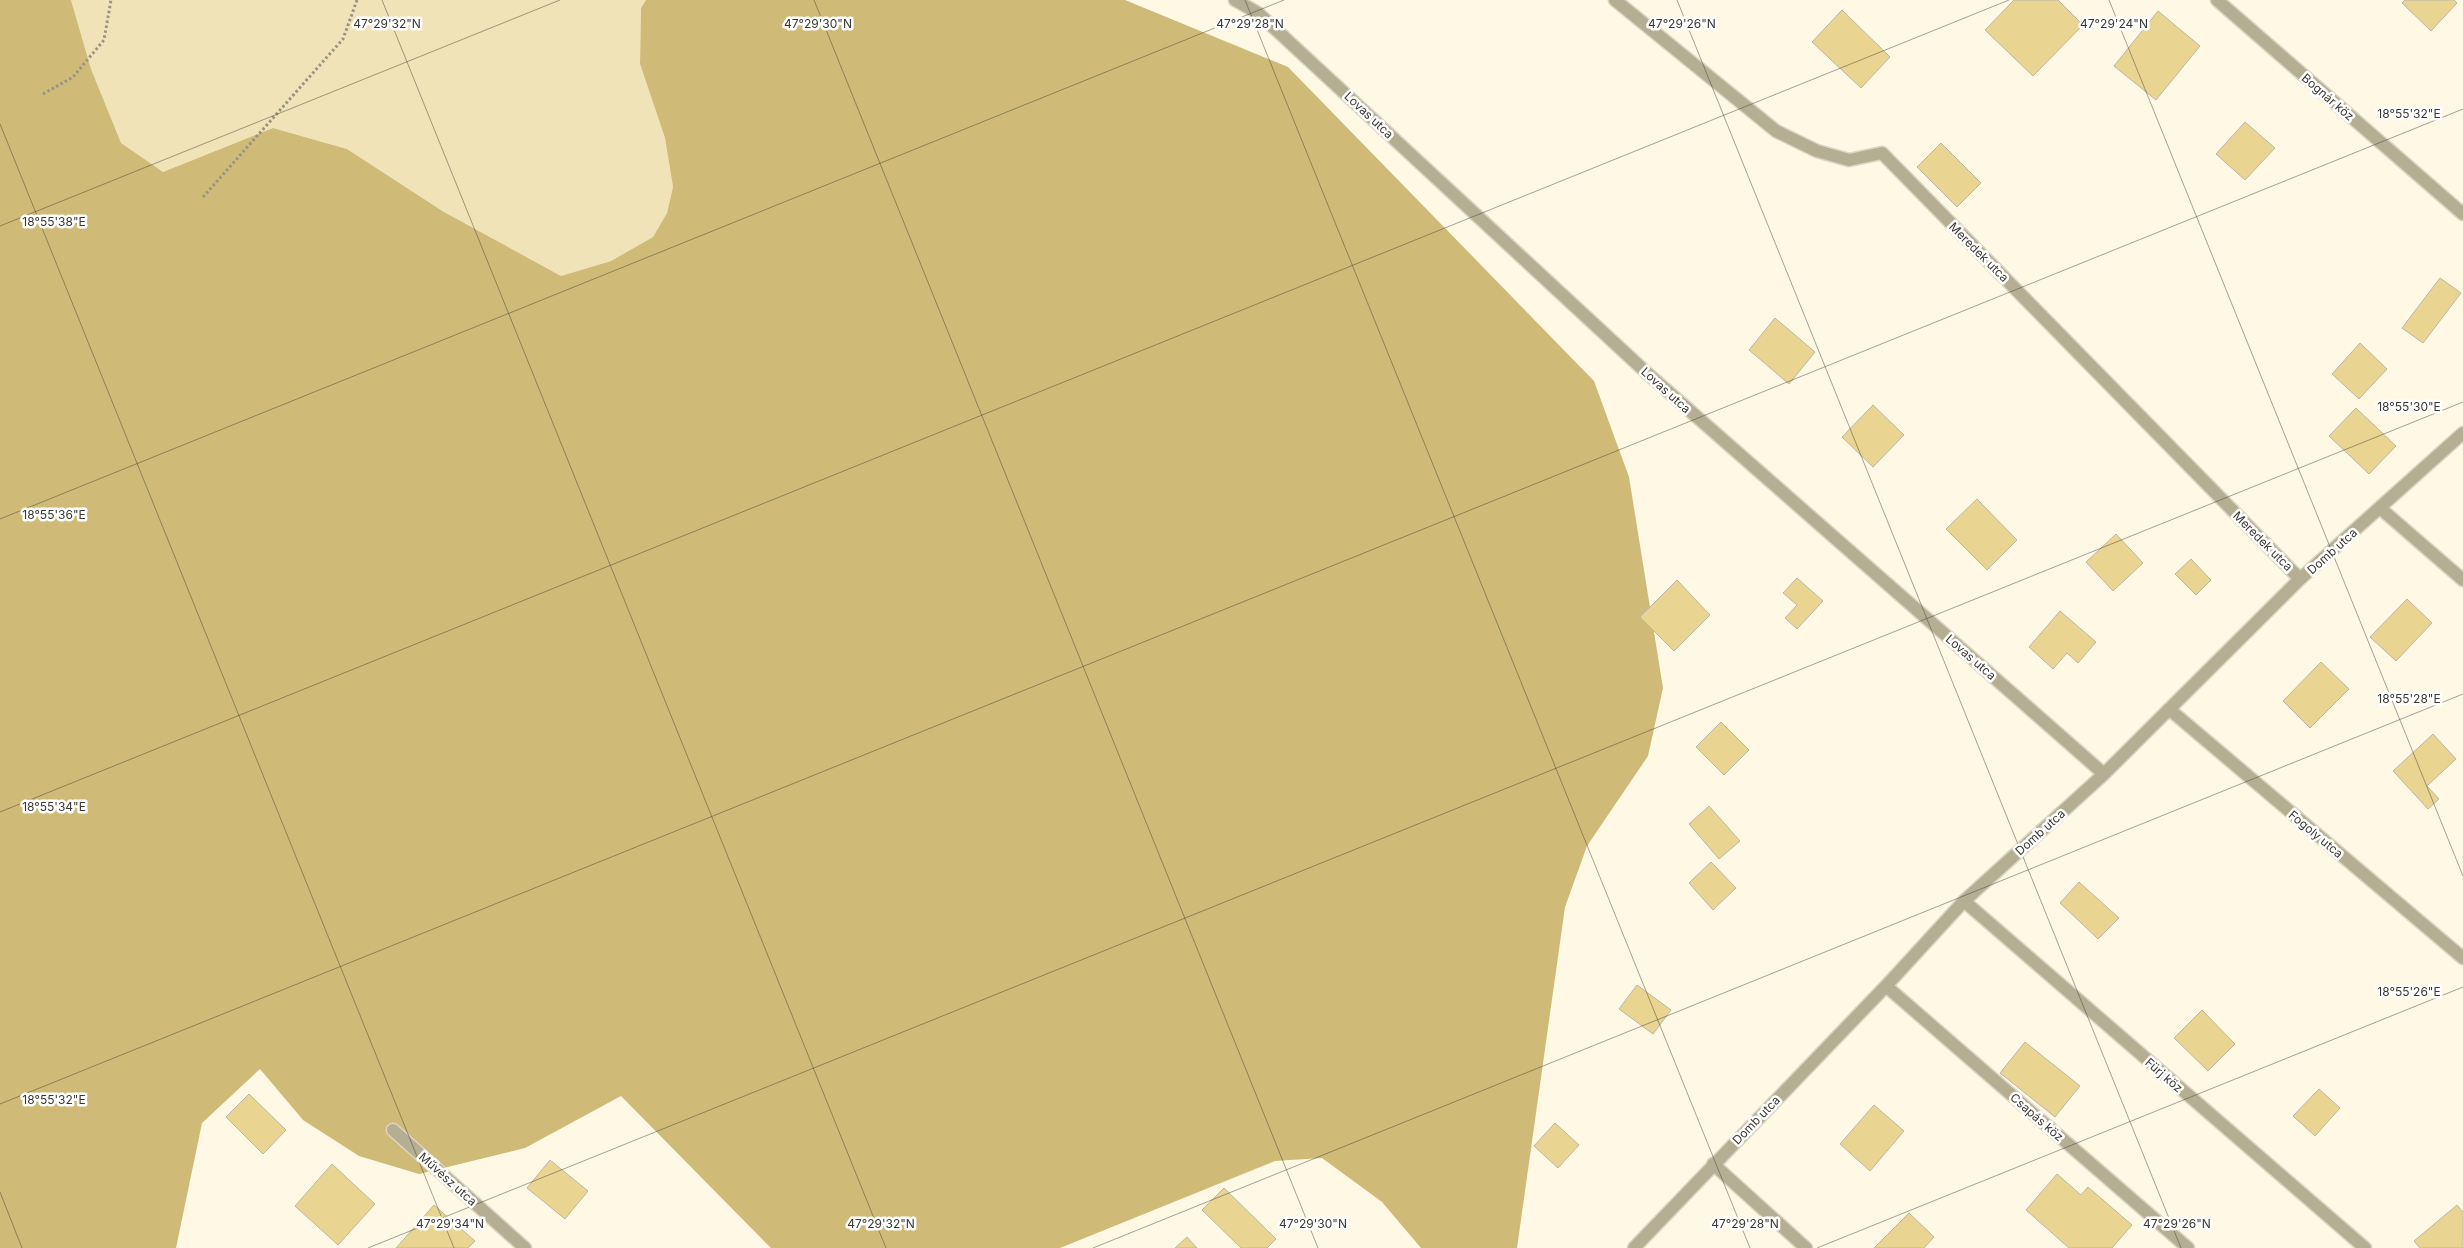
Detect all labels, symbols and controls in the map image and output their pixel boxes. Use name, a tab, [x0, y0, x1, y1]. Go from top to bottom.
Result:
text: 47°29'32"N	[353, 16, 421, 31]
text: 47°29'30"N	[784, 16, 852, 31]
text: 47°29'28"N	[1216, 16, 1284, 31]
text: 47°29'26"N	[1648, 16, 1716, 31]
text: 47°29'24"N	[2080, 16, 2148, 31]
street label: Bognár köz	[2299, 70, 2357, 124]
street label: Lovas utca	[1341, 89, 1397, 141]
text: 18°55'32"E	[2377, 106, 2441, 121]
text: 18°55'38"E	[22, 214, 86, 229]
street label: Meredek utca	[1946, 219, 2012, 285]
street label: Lovas utca	[1638, 364, 1694, 416]
text: 18°55'30"E	[2377, 399, 2441, 414]
text: 18°55'36"E	[22, 507, 86, 522]
street label: Meredek utca	[2230, 508, 2296, 574]
street label: Domb utca	[2304, 525, 2360, 577]
street label: Lovas utca	[1943, 631, 1999, 683]
text: 18°55'28"E	[2377, 691, 2441, 706]
text: 18°55'34"E	[22, 799, 86, 814]
street label: Domb utca	[2012, 806, 2068, 858]
street label: Fogoly utca	[2286, 807, 2346, 861]
text: 18°55'26"E	[2377, 984, 2441, 999]
street label: Fürj köz	[2142, 1055, 2186, 1095]
street label: Csapás köz	[2007, 1090, 2067, 1144]
text: 18°55'32"E	[22, 1092, 86, 1107]
street label: Domb utca	[1729, 1093, 1783, 1147]
street label: Művész utca	[416, 1149, 480, 1209]
text: 47°29'34"N	[416, 1216, 484, 1231]
text: 47°29'32"N	[847, 1216, 915, 1231]
text: 47°29'30"N	[1279, 1216, 1347, 1231]
text: 47°29'28"N	[1711, 1216, 1779, 1231]
text: 47°29'26"N	[2143, 1216, 2211, 1231]

